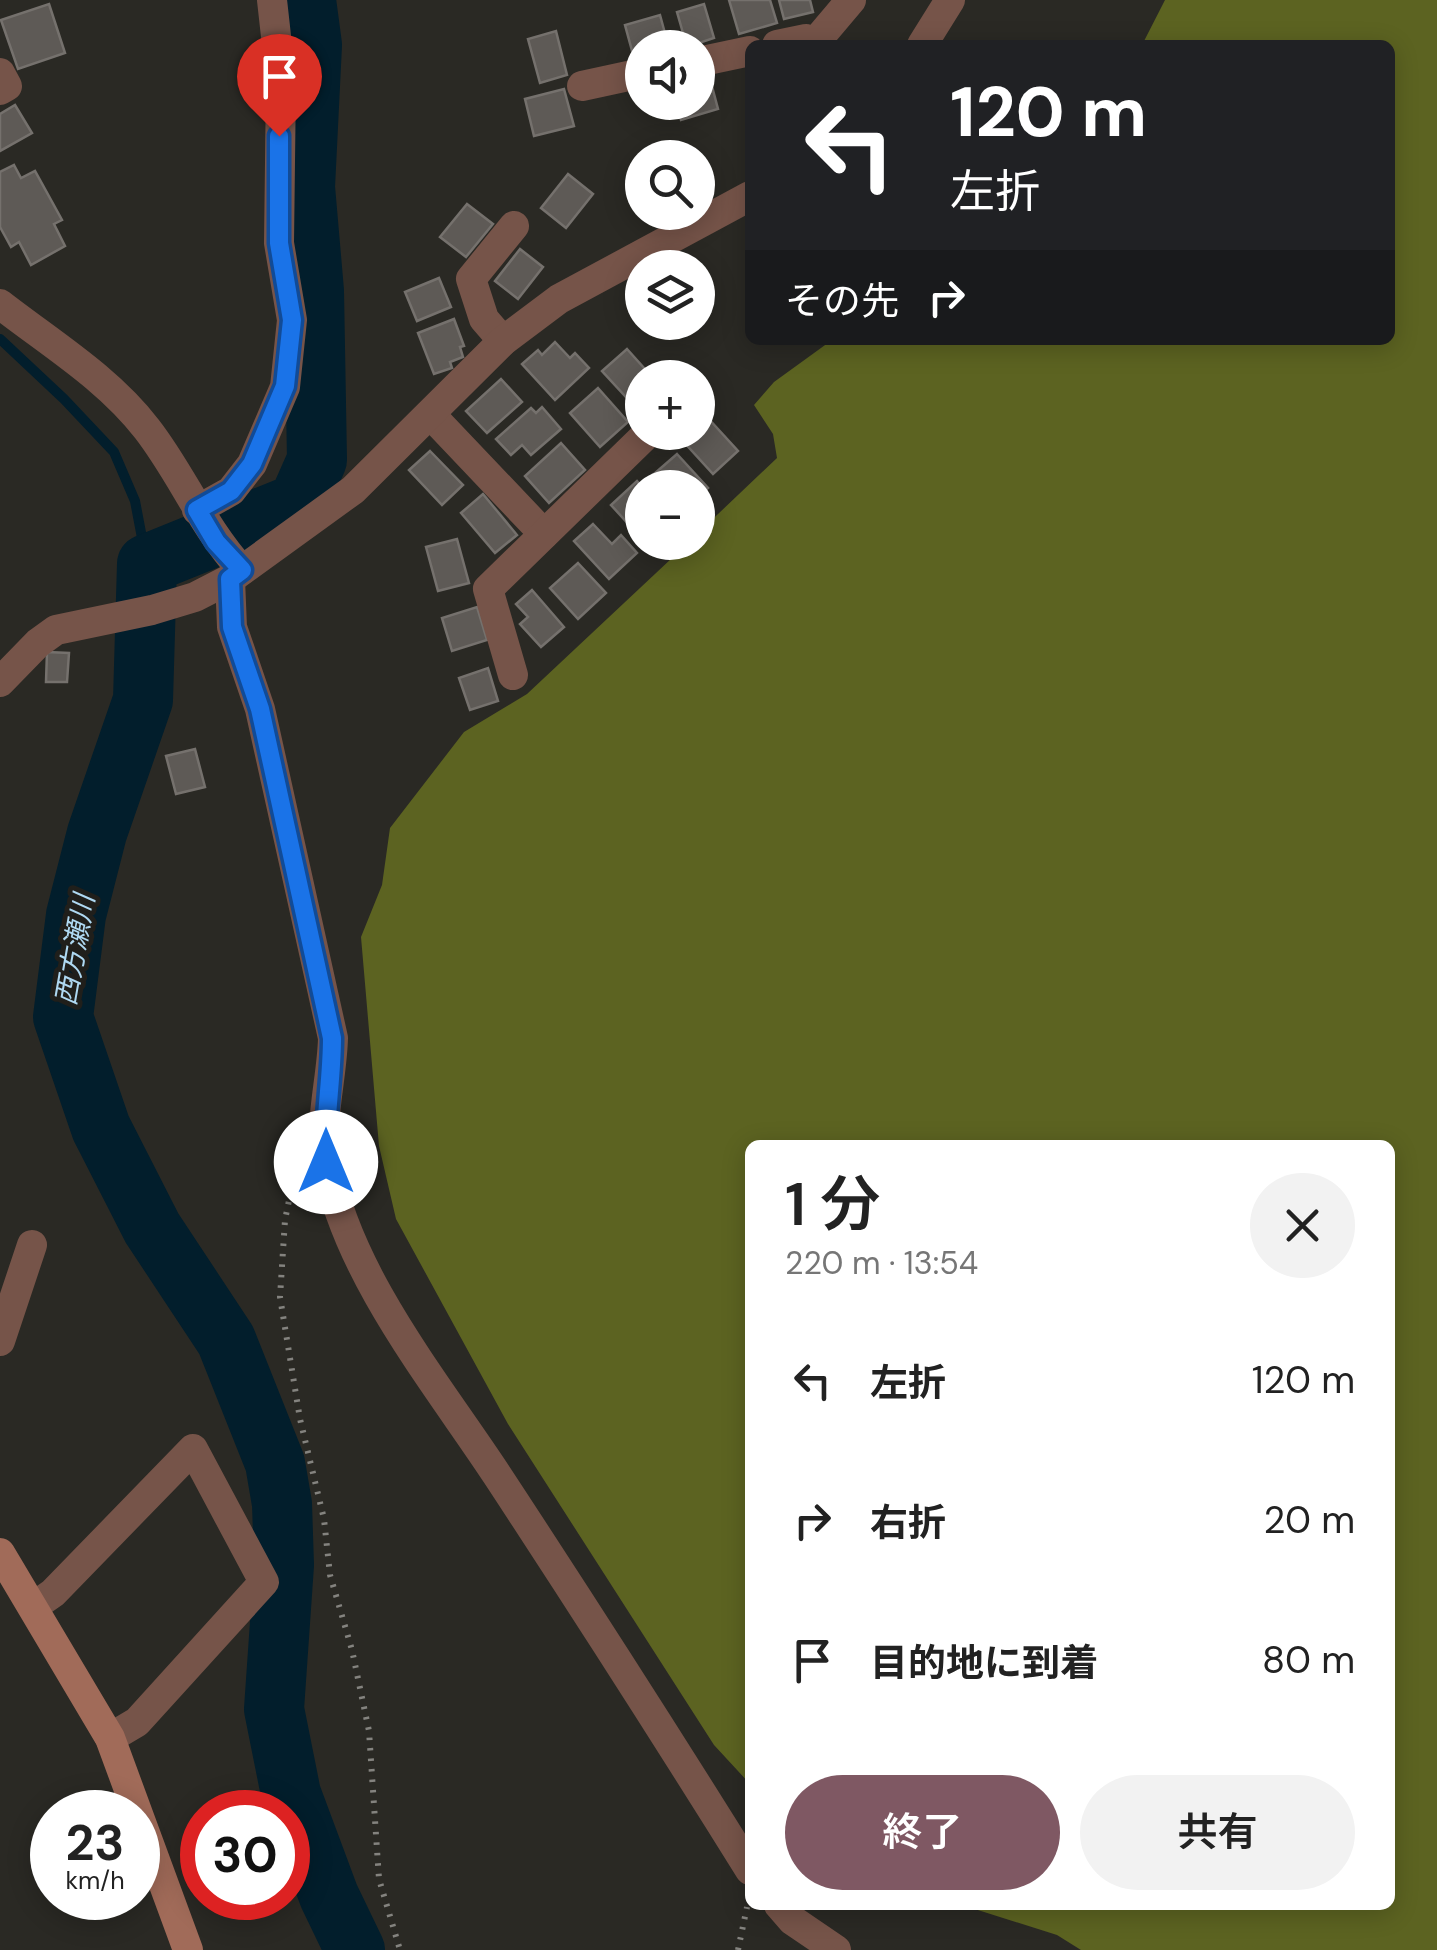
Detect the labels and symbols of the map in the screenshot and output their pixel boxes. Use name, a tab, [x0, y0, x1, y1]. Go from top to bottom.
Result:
pin	[237, 34, 322, 137]
water label: 西方瀬川	[47, 889, 103, 1008]
position arrow	[274, 1110, 378, 1214]
speed limit sign: 30	[180, 1790, 310, 1920]

